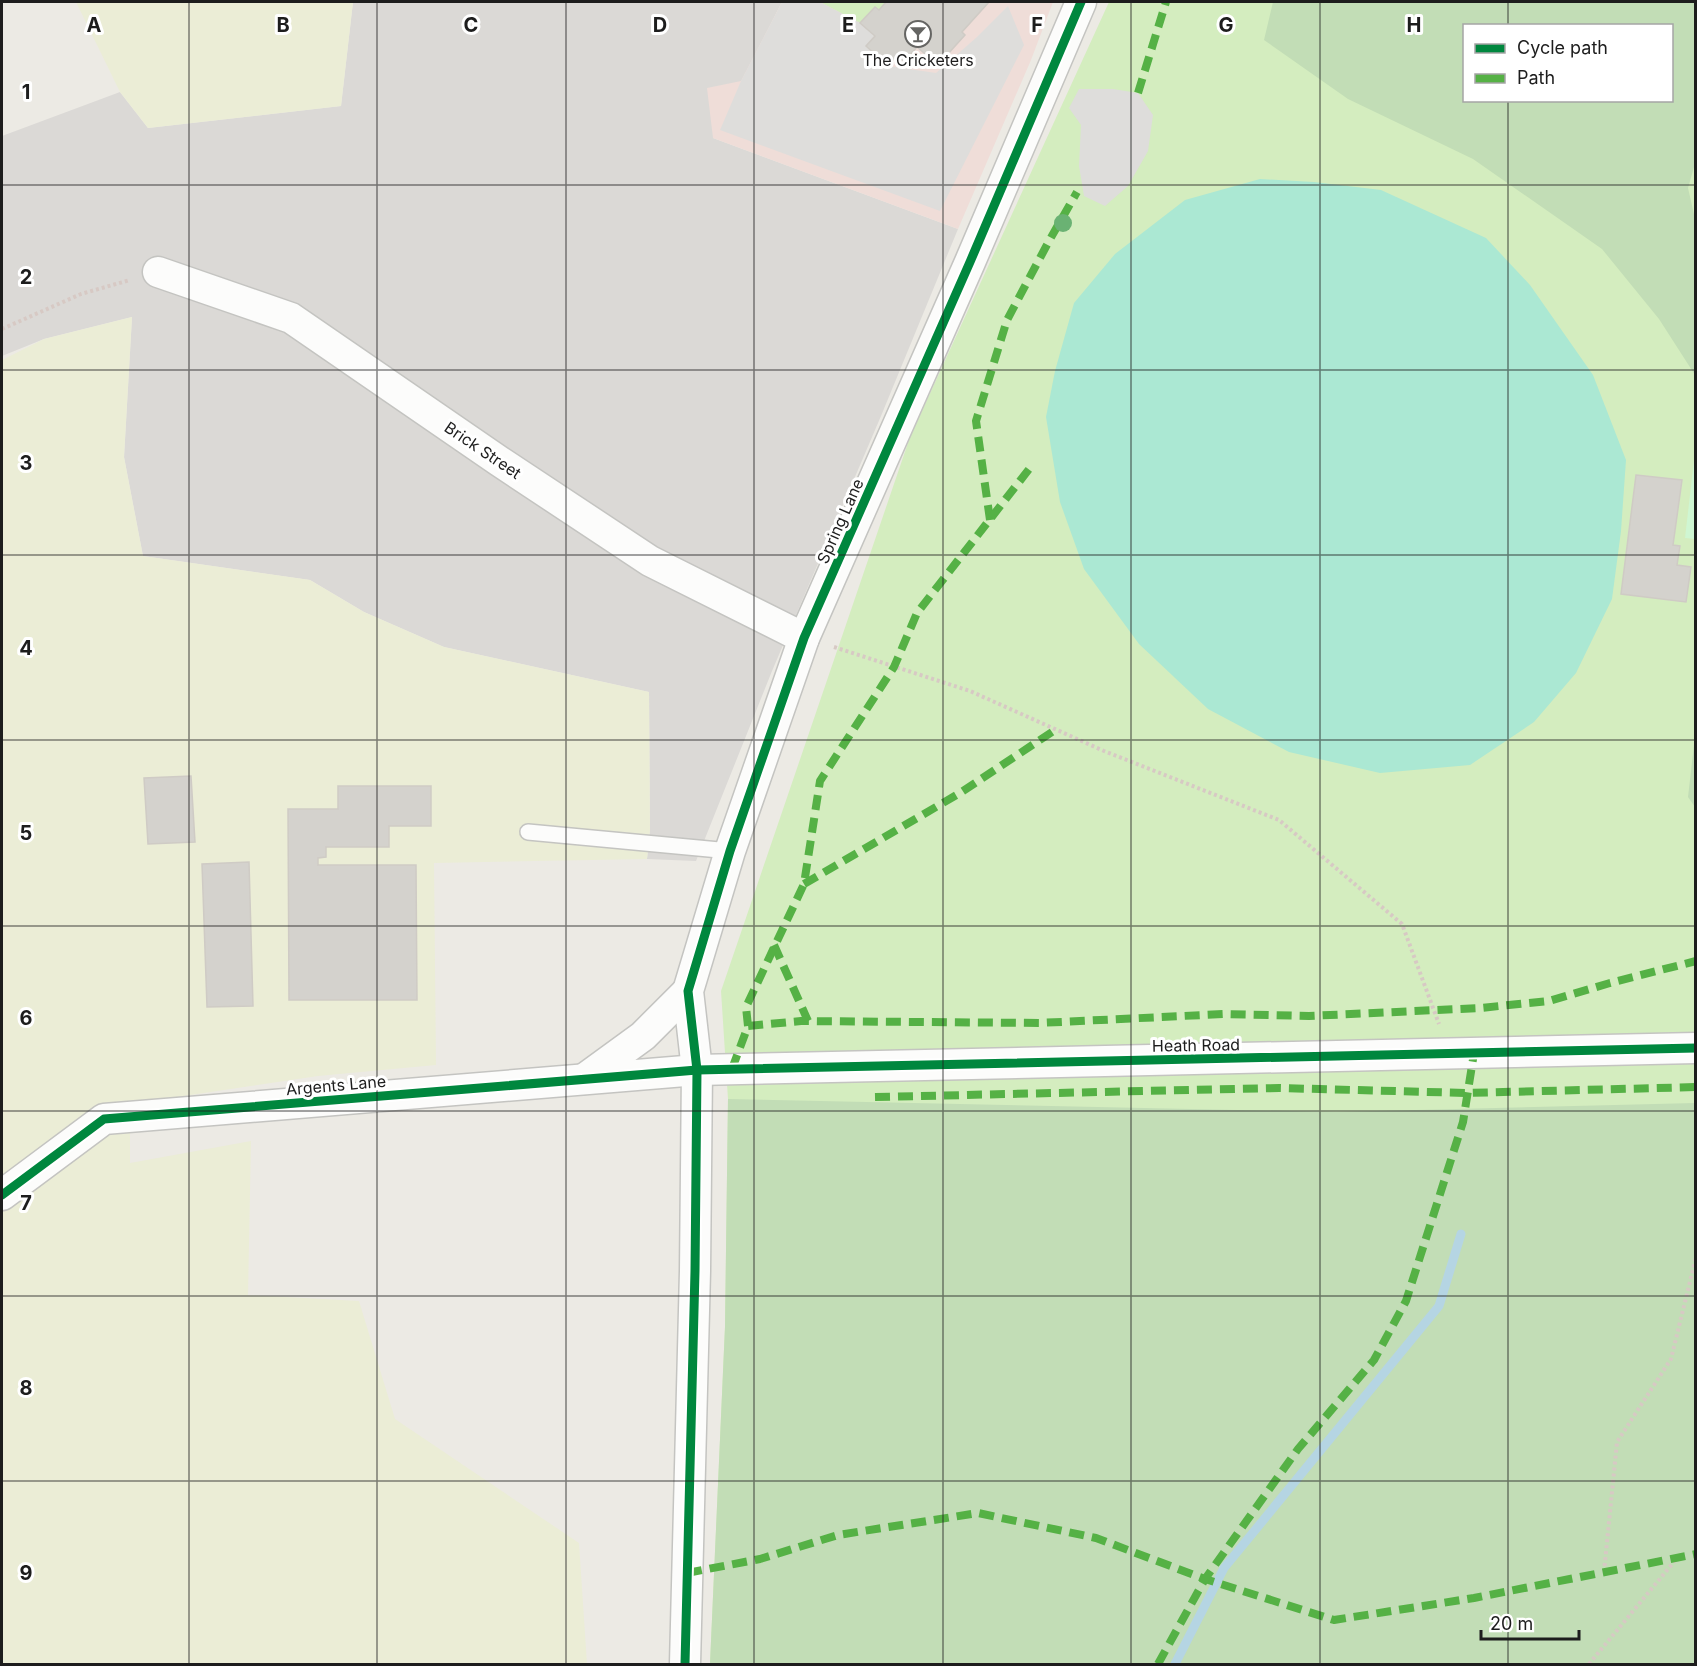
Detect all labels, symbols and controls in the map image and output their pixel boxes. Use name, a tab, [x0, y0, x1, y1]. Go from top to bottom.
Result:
text: A	[87, 13, 102, 37]
text: B	[276, 13, 290, 37]
text: C	[464, 13, 478, 37]
text: D	[653, 13, 667, 37]
text: E	[842, 13, 854, 37]
text: F	[1031, 13, 1043, 37]
text: G	[1218, 13, 1234, 37]
text: H	[1407, 13, 1421, 37]
bar icon: The Cricketers	[903, 19, 933, 49]
legend	[1463, 24, 1673, 102]
text: Cycle path	[1517, 37, 1608, 58]
place label: The Cricketers	[862, 50, 974, 70]
text: Path	[1517, 67, 1555, 88]
text: 1	[22, 80, 30, 104]
text: 2	[20, 265, 32, 289]
street label: Brick Street	[441, 417, 525, 483]
text: 3	[20, 451, 32, 475]
street label: Spring Lane	[812, 475, 868, 567]
text: 4	[19, 636, 33, 660]
text: 5	[20, 821, 32, 845]
text: 6	[20, 1006, 33, 1030]
street label: Heath Road	[1152, 1034, 1240, 1056]
street label: Argents Lane	[285, 1071, 387, 1099]
text: 7	[20, 1191, 32, 1215]
text: 8	[19, 1376, 33, 1400]
text: 9	[20, 1561, 33, 1585]
scale bar	[1481, 1603, 1578, 1641]
text: 20 m	[1490, 1613, 1533, 1634]

